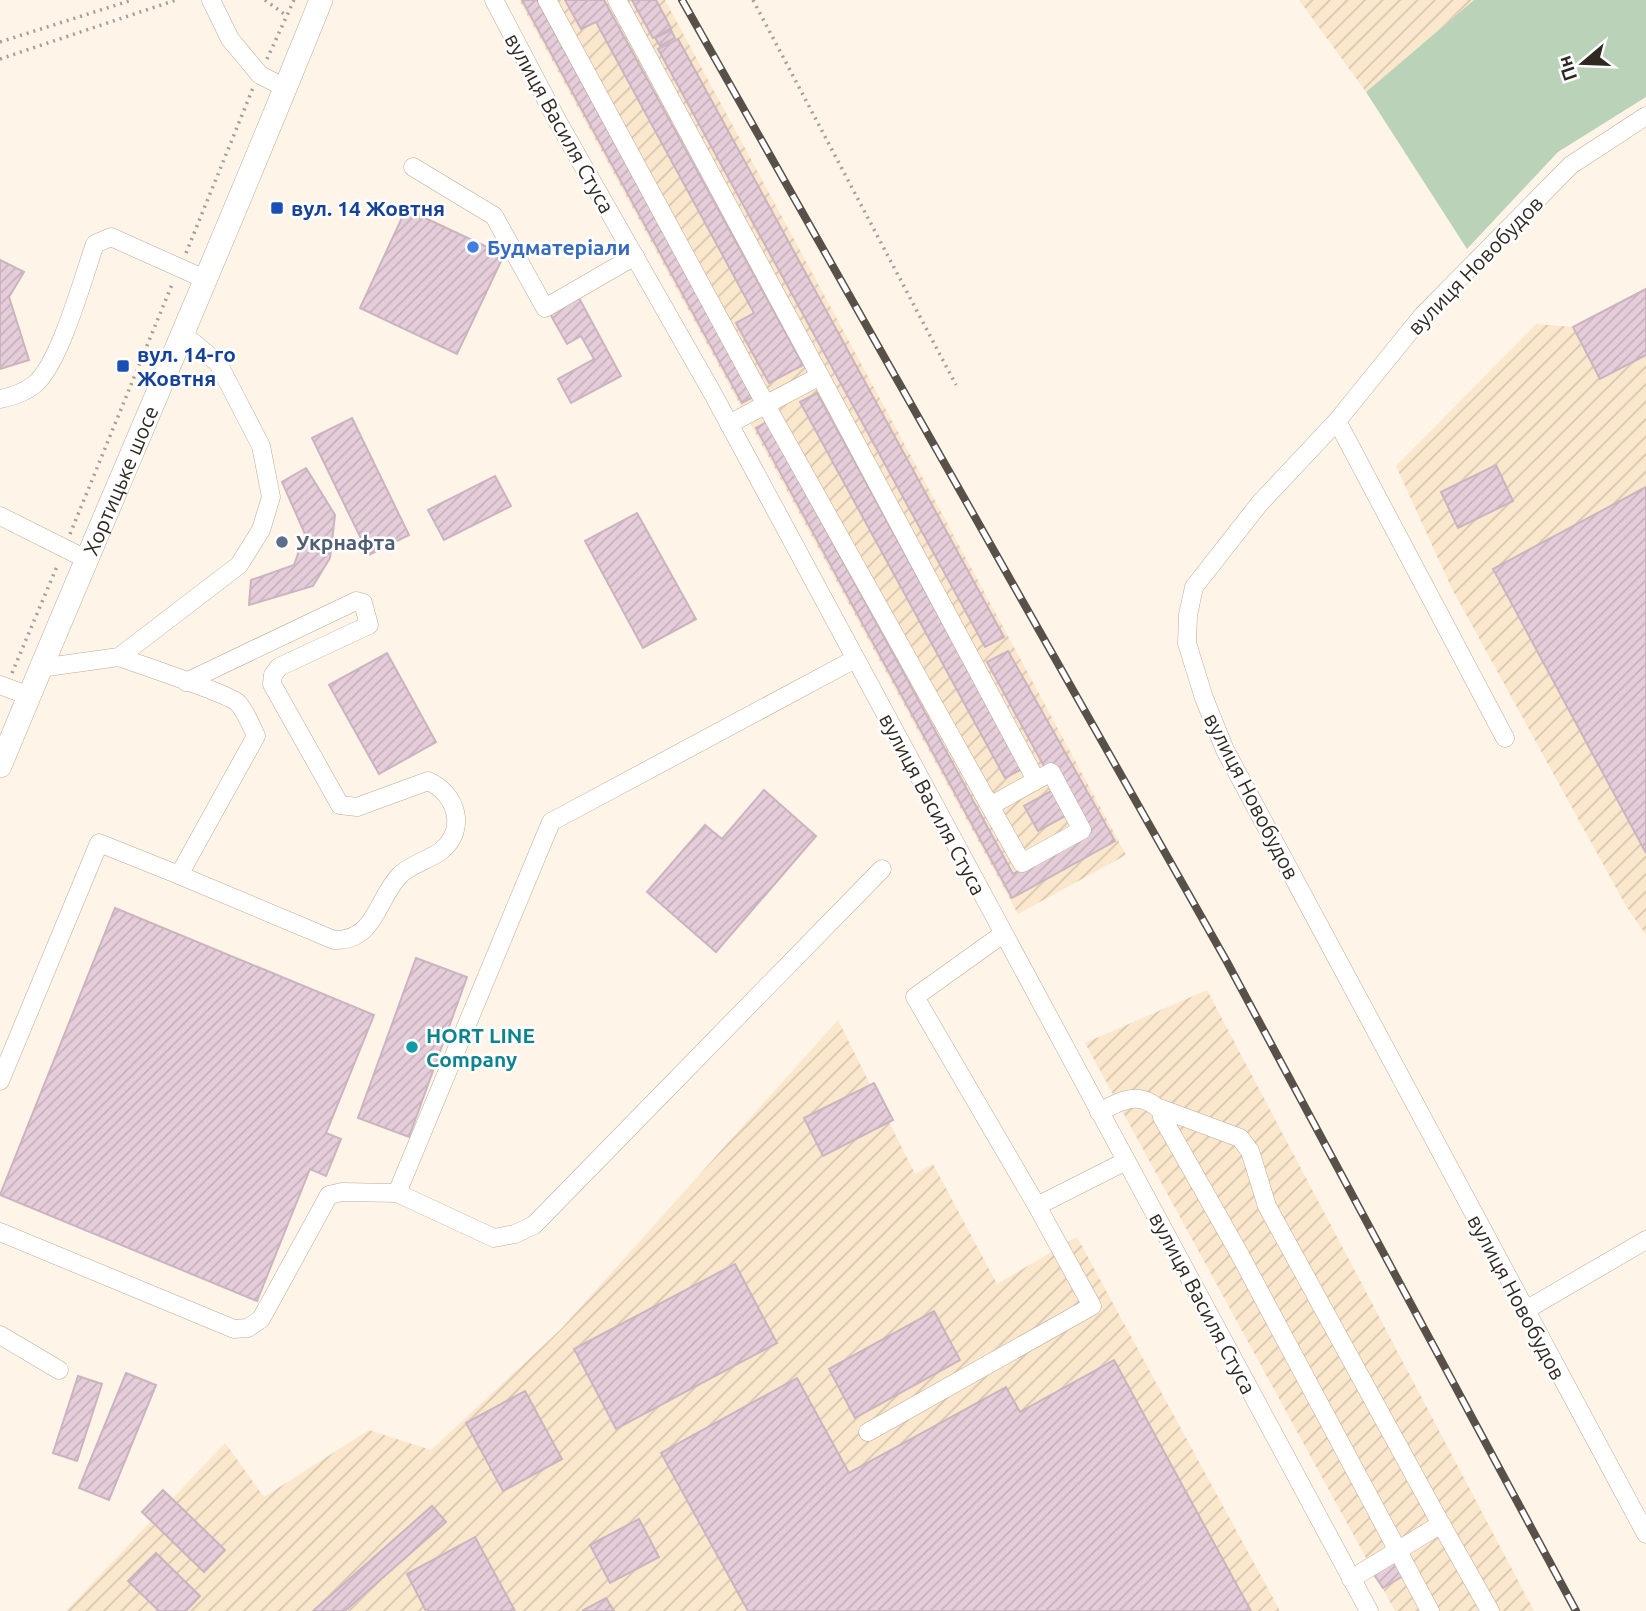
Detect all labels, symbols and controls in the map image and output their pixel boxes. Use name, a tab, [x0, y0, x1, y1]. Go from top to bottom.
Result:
north arrow	[1548, 28, 1618, 98]
street label: вулиця Василя Стуса	[501, 29, 619, 217]
text: Пн	[1552, 53, 1581, 84]
street label: вулиця Новобудов	[1403, 191, 1547, 339]
place label: вул. 14 Жовтня	[291, 196, 445, 220]
marker: вул. 14 Жовтня	[269, 200, 285, 216]
place label: Будматеріали	[487, 235, 630, 259]
marker: Будматеріали	[465, 239, 481, 255]
place label: вул. 14-го Жовтня	[137, 342, 236, 390]
marker: вул. 14-го Жовтня	[115, 358, 131, 374]
street label: Хортицьке шосе	[78, 402, 163, 559]
place label: Укрнафта	[296, 530, 396, 554]
marker: Укрнафта	[274, 534, 290, 550]
street label: вулиця Василя Стуса	[875, 709, 991, 899]
street label: вулиця Новобудов	[1200, 709, 1304, 883]
place label: HORT LINE Company	[426, 1023, 535, 1071]
marker: HORT LINE Company	[404, 1039, 420, 1055]
street label: вулиця Василя Стуса	[1145, 1208, 1261, 1398]
street label: вулиця Новобудов	[1463, 1210, 1571, 1384]

